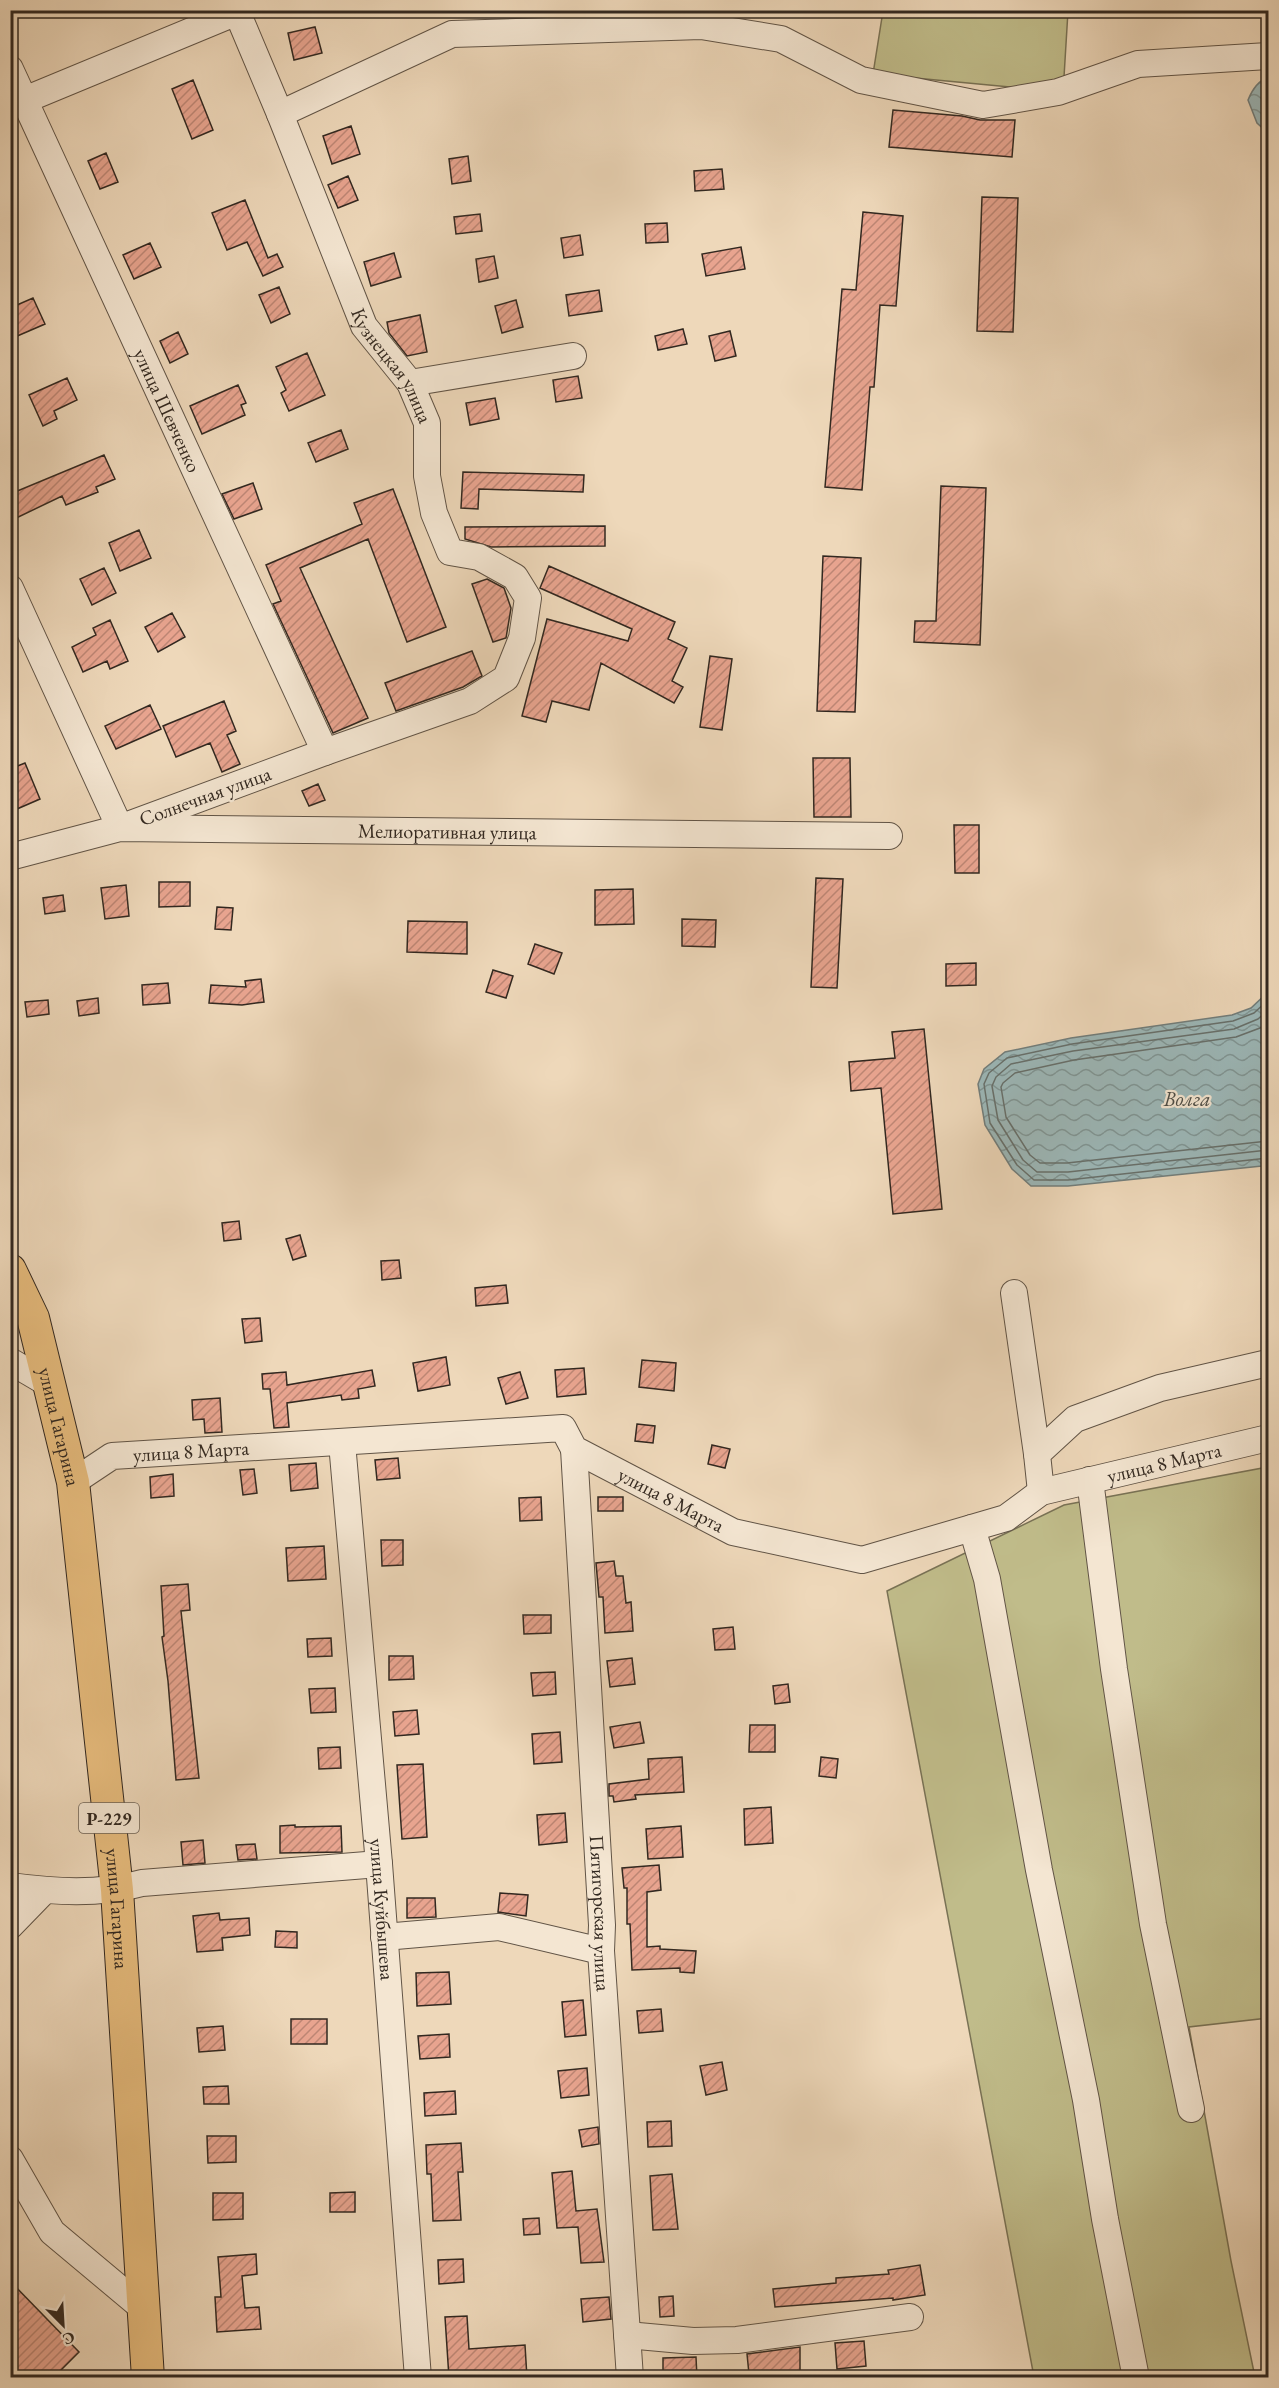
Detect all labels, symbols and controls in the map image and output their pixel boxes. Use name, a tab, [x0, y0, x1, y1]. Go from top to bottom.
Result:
street label: Кузнецкая улица	[345, 304, 439, 427]
street label: улица Шевченко	[128, 344, 207, 477]
street label: Солнечная улица	[136, 760, 275, 832]
street label: Мелиоративная улица	[358, 817, 537, 845]
water label: Волга	[1163, 1085, 1210, 1112]
street label: улица Гагарина	[32, 1365, 86, 1489]
street label: улица 8 Марта	[132, 1435, 250, 1468]
street label: улица 8 Марта	[1104, 1437, 1224, 1489]
street label: улица 8 Марта	[613, 1461, 729, 1538]
road number: Р-229	[79, 1803, 139, 1833]
street label: Пятигорская улица	[584, 1834, 617, 1992]
street label: улица Куйбышева	[364, 1837, 401, 1981]
street label: улица Гагарина	[100, 1847, 135, 1970]
north arrow	[33, 2295, 93, 2355]
text: С	[59, 2326, 78, 2350]

